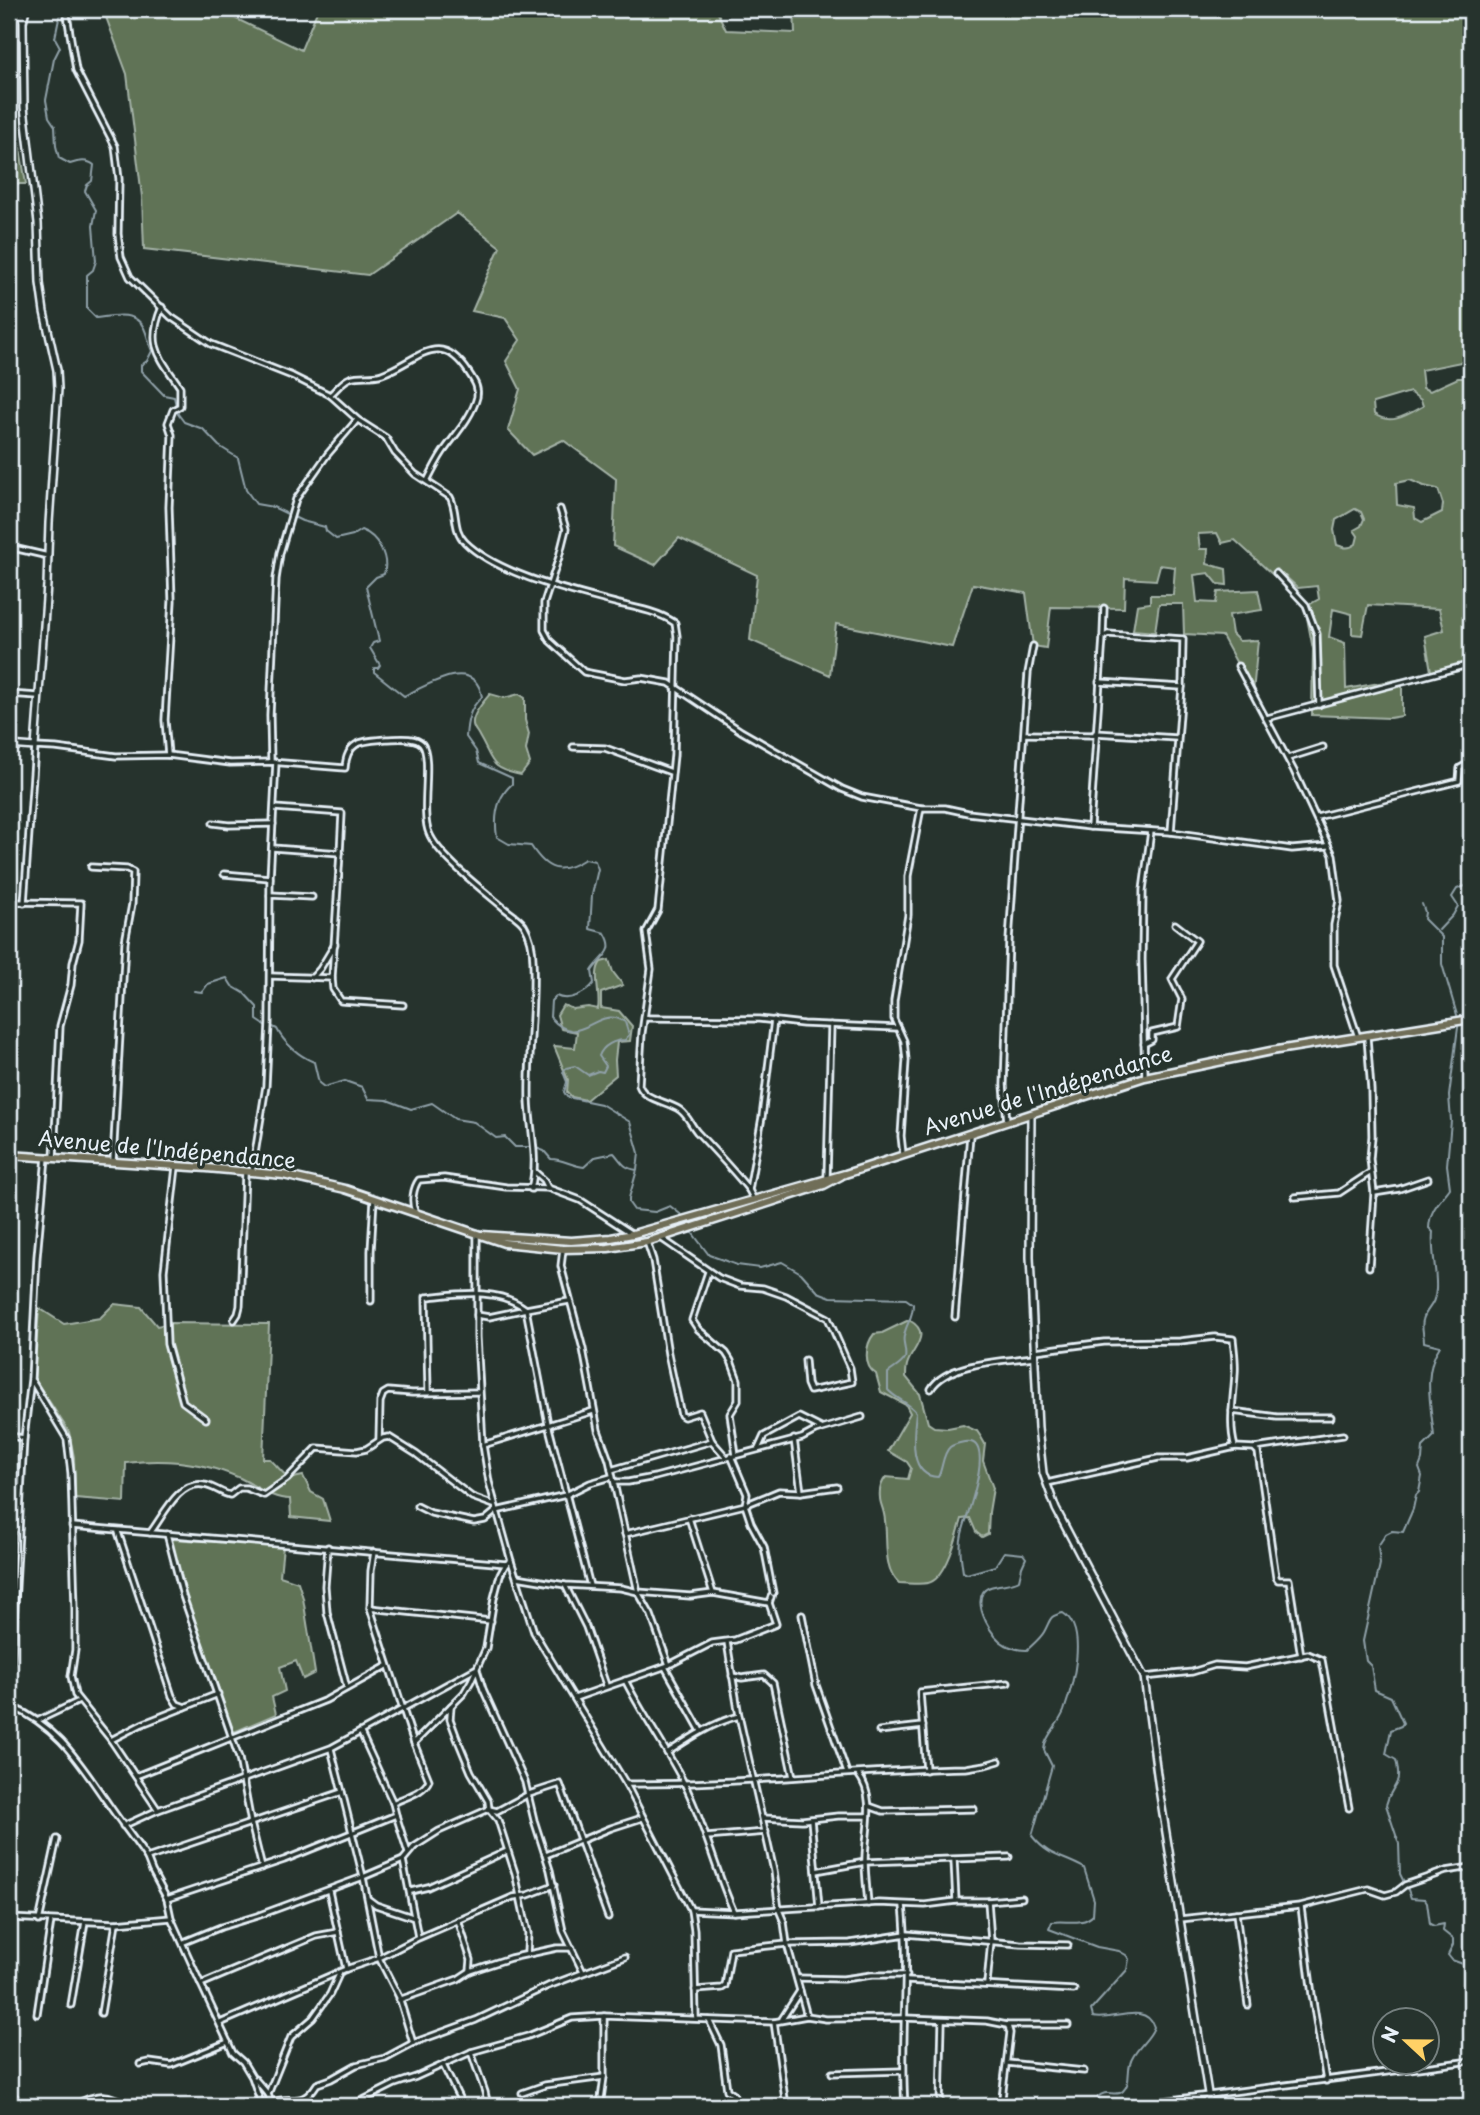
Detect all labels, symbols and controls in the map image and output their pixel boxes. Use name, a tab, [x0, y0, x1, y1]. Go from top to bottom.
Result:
street label: Avenue de l'Indépendance	[919, 1036, 1176, 1142]
street label: Avenue de l'Indépendance	[37, 1121, 297, 1175]
north arrow	[1372, 2007, 1442, 2076]
text: N	[1374, 2022, 1405, 2046]

